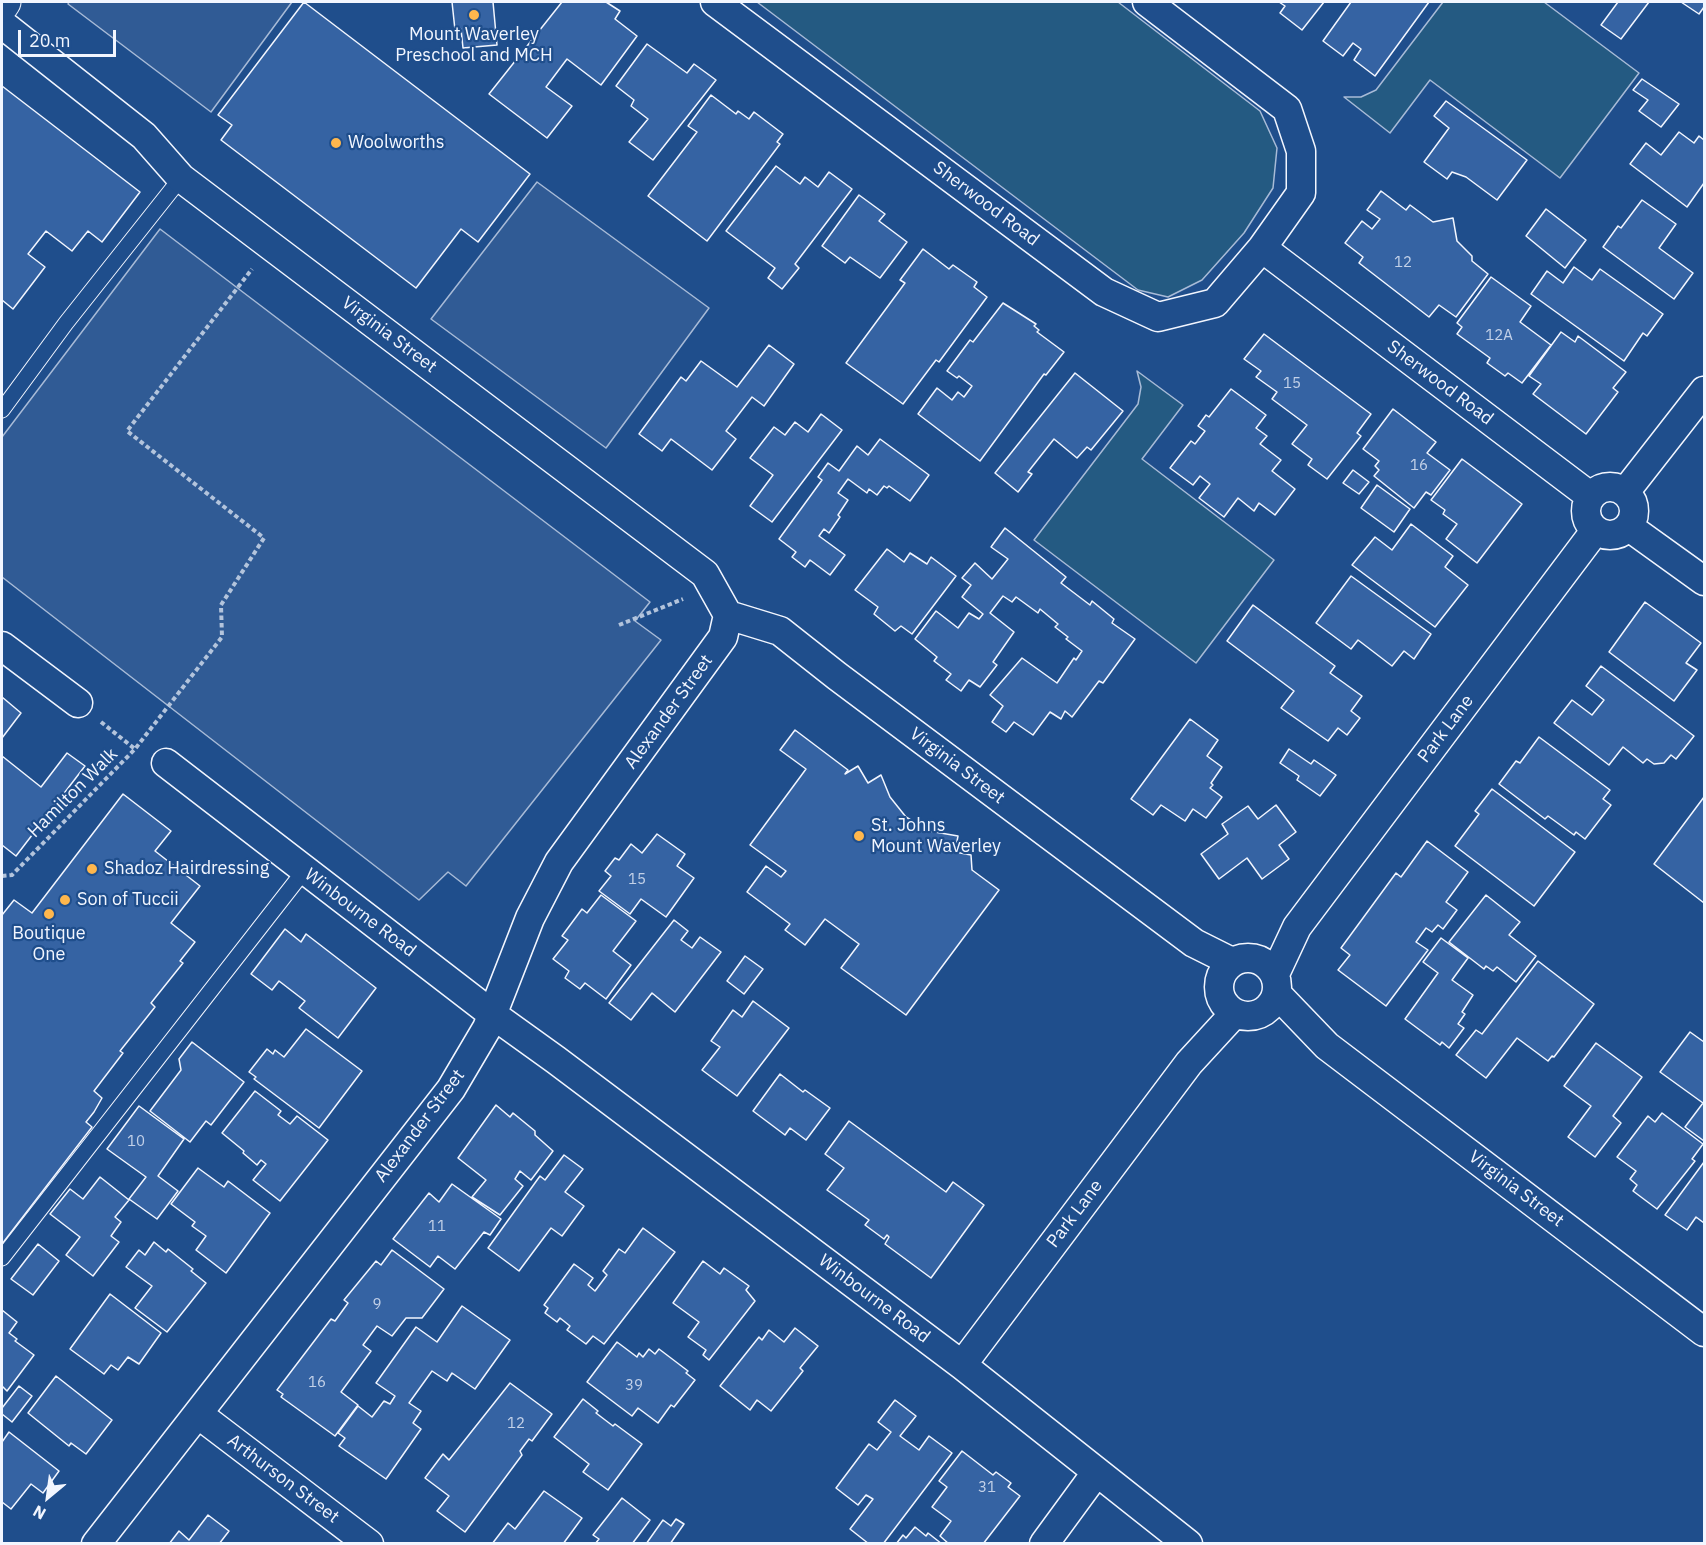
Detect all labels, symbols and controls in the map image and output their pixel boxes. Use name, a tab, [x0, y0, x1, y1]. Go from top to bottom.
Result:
marker: Mount Waverley Preschool and MCH	[467, 8, 481, 22]
scale bar	[21, 18, 118, 56]
place label: Mount Waverley Preschool and MCH	[395, 24, 553, 66]
text: 20 m	[29, 29, 71, 52]
place label: Woolworths	[348, 132, 445, 154]
marker: Woolworths	[329, 136, 343, 150]
street label: Sherwood Road	[929, 157, 1043, 251]
house number: 12	[1394, 254, 1412, 272]
street label: Virginia Street	[337, 292, 441, 378]
house number: 12A	[1485, 327, 1513, 345]
street label: Sherwood Road	[1383, 336, 1497, 430]
house number: 15	[1283, 375, 1301, 393]
house number: 16	[1410, 457, 1428, 475]
street label: Alexander Street	[620, 651, 718, 773]
street label: Park Lane	[1413, 691, 1479, 767]
street label: Virginia Street	[905, 723, 1009, 809]
street label: Hamilton Walk	[24, 744, 122, 842]
place label: St. Johns Mount Waverley	[871, 815, 1001, 858]
marker: St. Johns Mount Waverley	[852, 829, 866, 843]
place label: Shadoz Hairdressing	[104, 858, 269, 880]
marker: Shadoz Hairdressing	[85, 862, 99, 876]
street label: Winbourne Road	[300, 864, 420, 962]
house number: 15	[628, 871, 646, 889]
place label: Son of Tuccii	[77, 889, 179, 911]
marker: Son of Tuccii	[58, 893, 72, 907]
marker: Boutique One	[42, 907, 56, 921]
place label: Boutique One	[12, 923, 86, 966]
street label: Alexander Street	[371, 1065, 469, 1187]
house number: 10	[127, 1133, 145, 1151]
street label: Virginia Street	[1464, 1146, 1568, 1232]
street label: Park Lane	[1042, 1176, 1108, 1252]
house number: 11	[428, 1218, 446, 1236]
street label: Winbourne Road	[814, 1250, 934, 1348]
house number: 9	[373, 1296, 381, 1314]
house number: 16	[308, 1374, 326, 1392]
house number: 39	[625, 1377, 643, 1395]
house number: 12	[507, 1415, 525, 1433]
street label: Arthurson Street	[223, 1430, 343, 1528]
north arrow	[18, 1467, 78, 1527]
house number: 31	[978, 1479, 996, 1497]
text: N	[29, 1501, 49, 1524]

